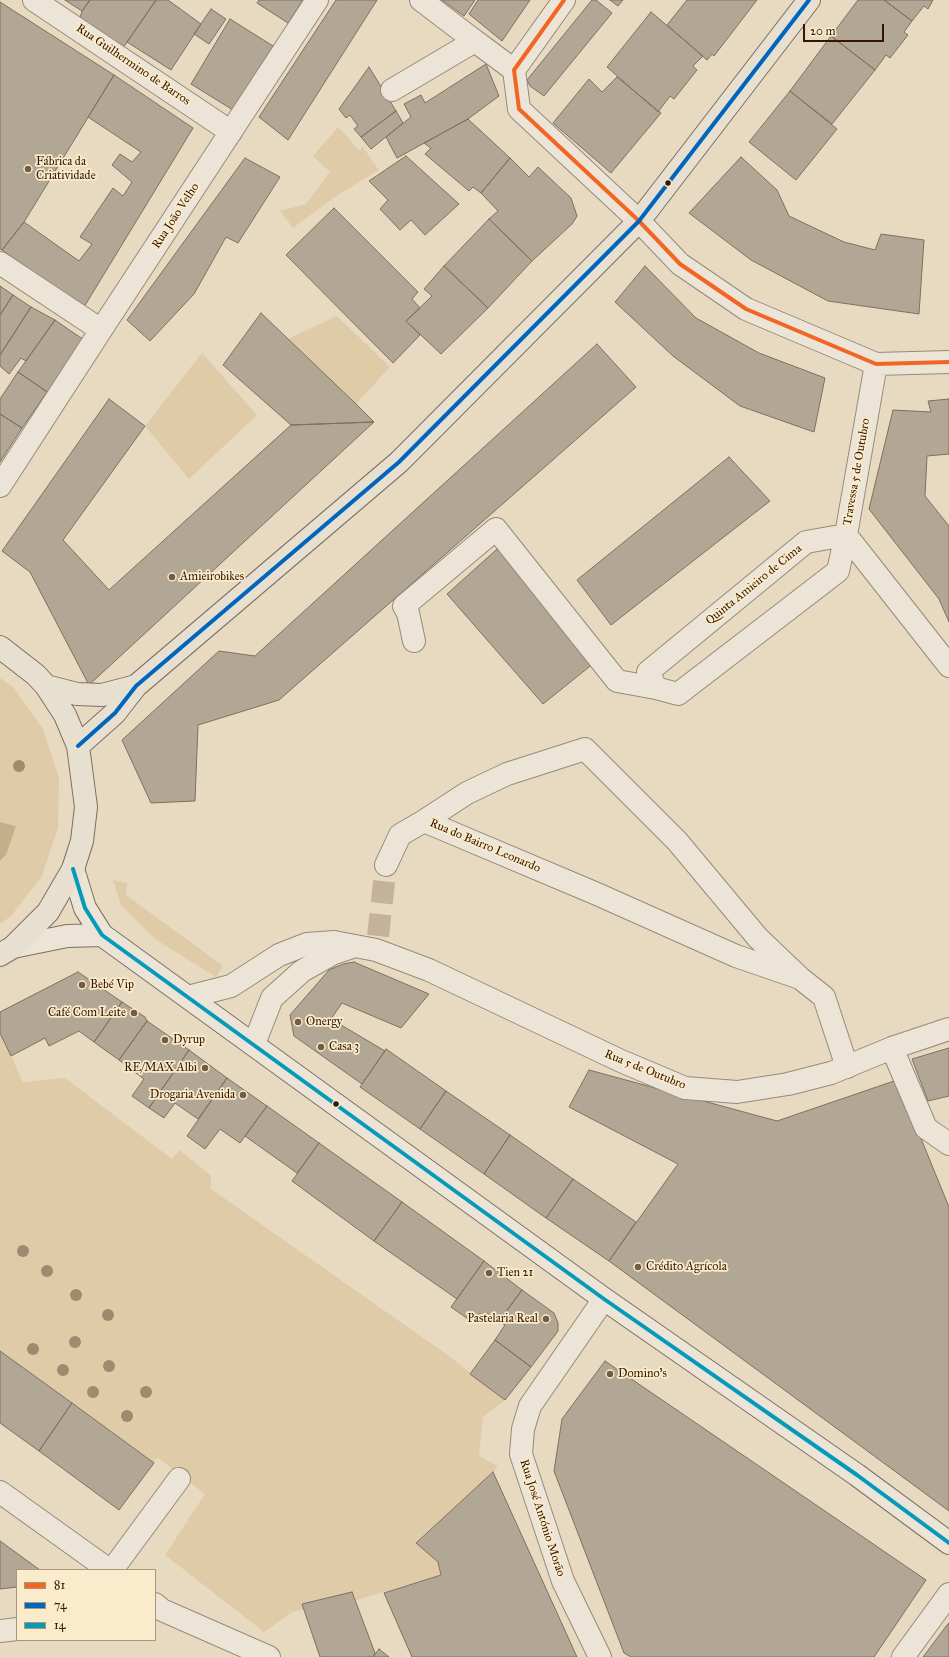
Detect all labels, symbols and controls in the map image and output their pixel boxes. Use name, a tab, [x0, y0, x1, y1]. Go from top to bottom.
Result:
scale bar	[805, 16, 886, 42]
street label: Rua Guilhermino de Barros	[73, 21, 193, 109]
text: 20 m	[810, 24, 836, 38]
place label: Fábrica da Criatividade	[36, 155, 96, 183]
marker: Fábrica da Criatividade	[23, 164, 33, 174]
unlabelled marker	[663, 178, 673, 188]
street label: Rua João Velho	[149, 180, 203, 252]
street label: Travessa 5 de Outubro	[840, 417, 874, 527]
street label: Quinta Amieiro de Cima	[703, 542, 805, 628]
place label: Amieirobikes	[180, 570, 244, 584]
marker: Amieirobikes	[167, 572, 177, 582]
street label: Rua do Bairro Leonardo	[427, 816, 543, 876]
place label: Bebé Vip	[90, 978, 134, 992]
marker: Bebé Vip	[77, 980, 87, 990]
place label: Café Com Leite	[48, 1006, 126, 1020]
marker: Café Com Leite	[129, 1008, 139, 1018]
place label: Onergy	[306, 1015, 342, 1029]
marker: Onergy	[293, 1017, 303, 1027]
place label: Dyrup	[173, 1033, 205, 1047]
marker: Dyrup	[160, 1035, 170, 1045]
place label: Casa 3	[329, 1040, 359, 1054]
marker: Casa 3	[316, 1042, 326, 1052]
street label: Rua 5 de Outubro	[602, 1047, 688, 1093]
place label: RE/MAX Albi	[124, 1061, 197, 1075]
marker: RE/MAX Albi	[200, 1063, 210, 1073]
place label: Drogaria Avenida	[150, 1088, 235, 1102]
marker: Drogaria Avenida	[238, 1090, 248, 1100]
unlabelled marker	[331, 1099, 341, 1109]
place label: Crédito Agrícola	[646, 1260, 727, 1274]
marker: Crédito Agrícola	[633, 1262, 643, 1272]
place label: Tien 21	[497, 1266, 533, 1280]
marker: Tien 21	[484, 1268, 494, 1278]
place label: Pastelaria Real	[467, 1312, 538, 1326]
marker: Pastelaria Real	[541, 1314, 551, 1324]
place label: Domino's	[618, 1367, 667, 1381]
marker: Domino's	[605, 1369, 615, 1379]
street label: Rua José António Morão	[516, 1458, 568, 1578]
legend	[16, 1569, 156, 1641]
text: 81	[54, 1578, 65, 1592]
text: 74	[54, 1598, 67, 1612]
text: 14	[54, 1618, 65, 1632]

